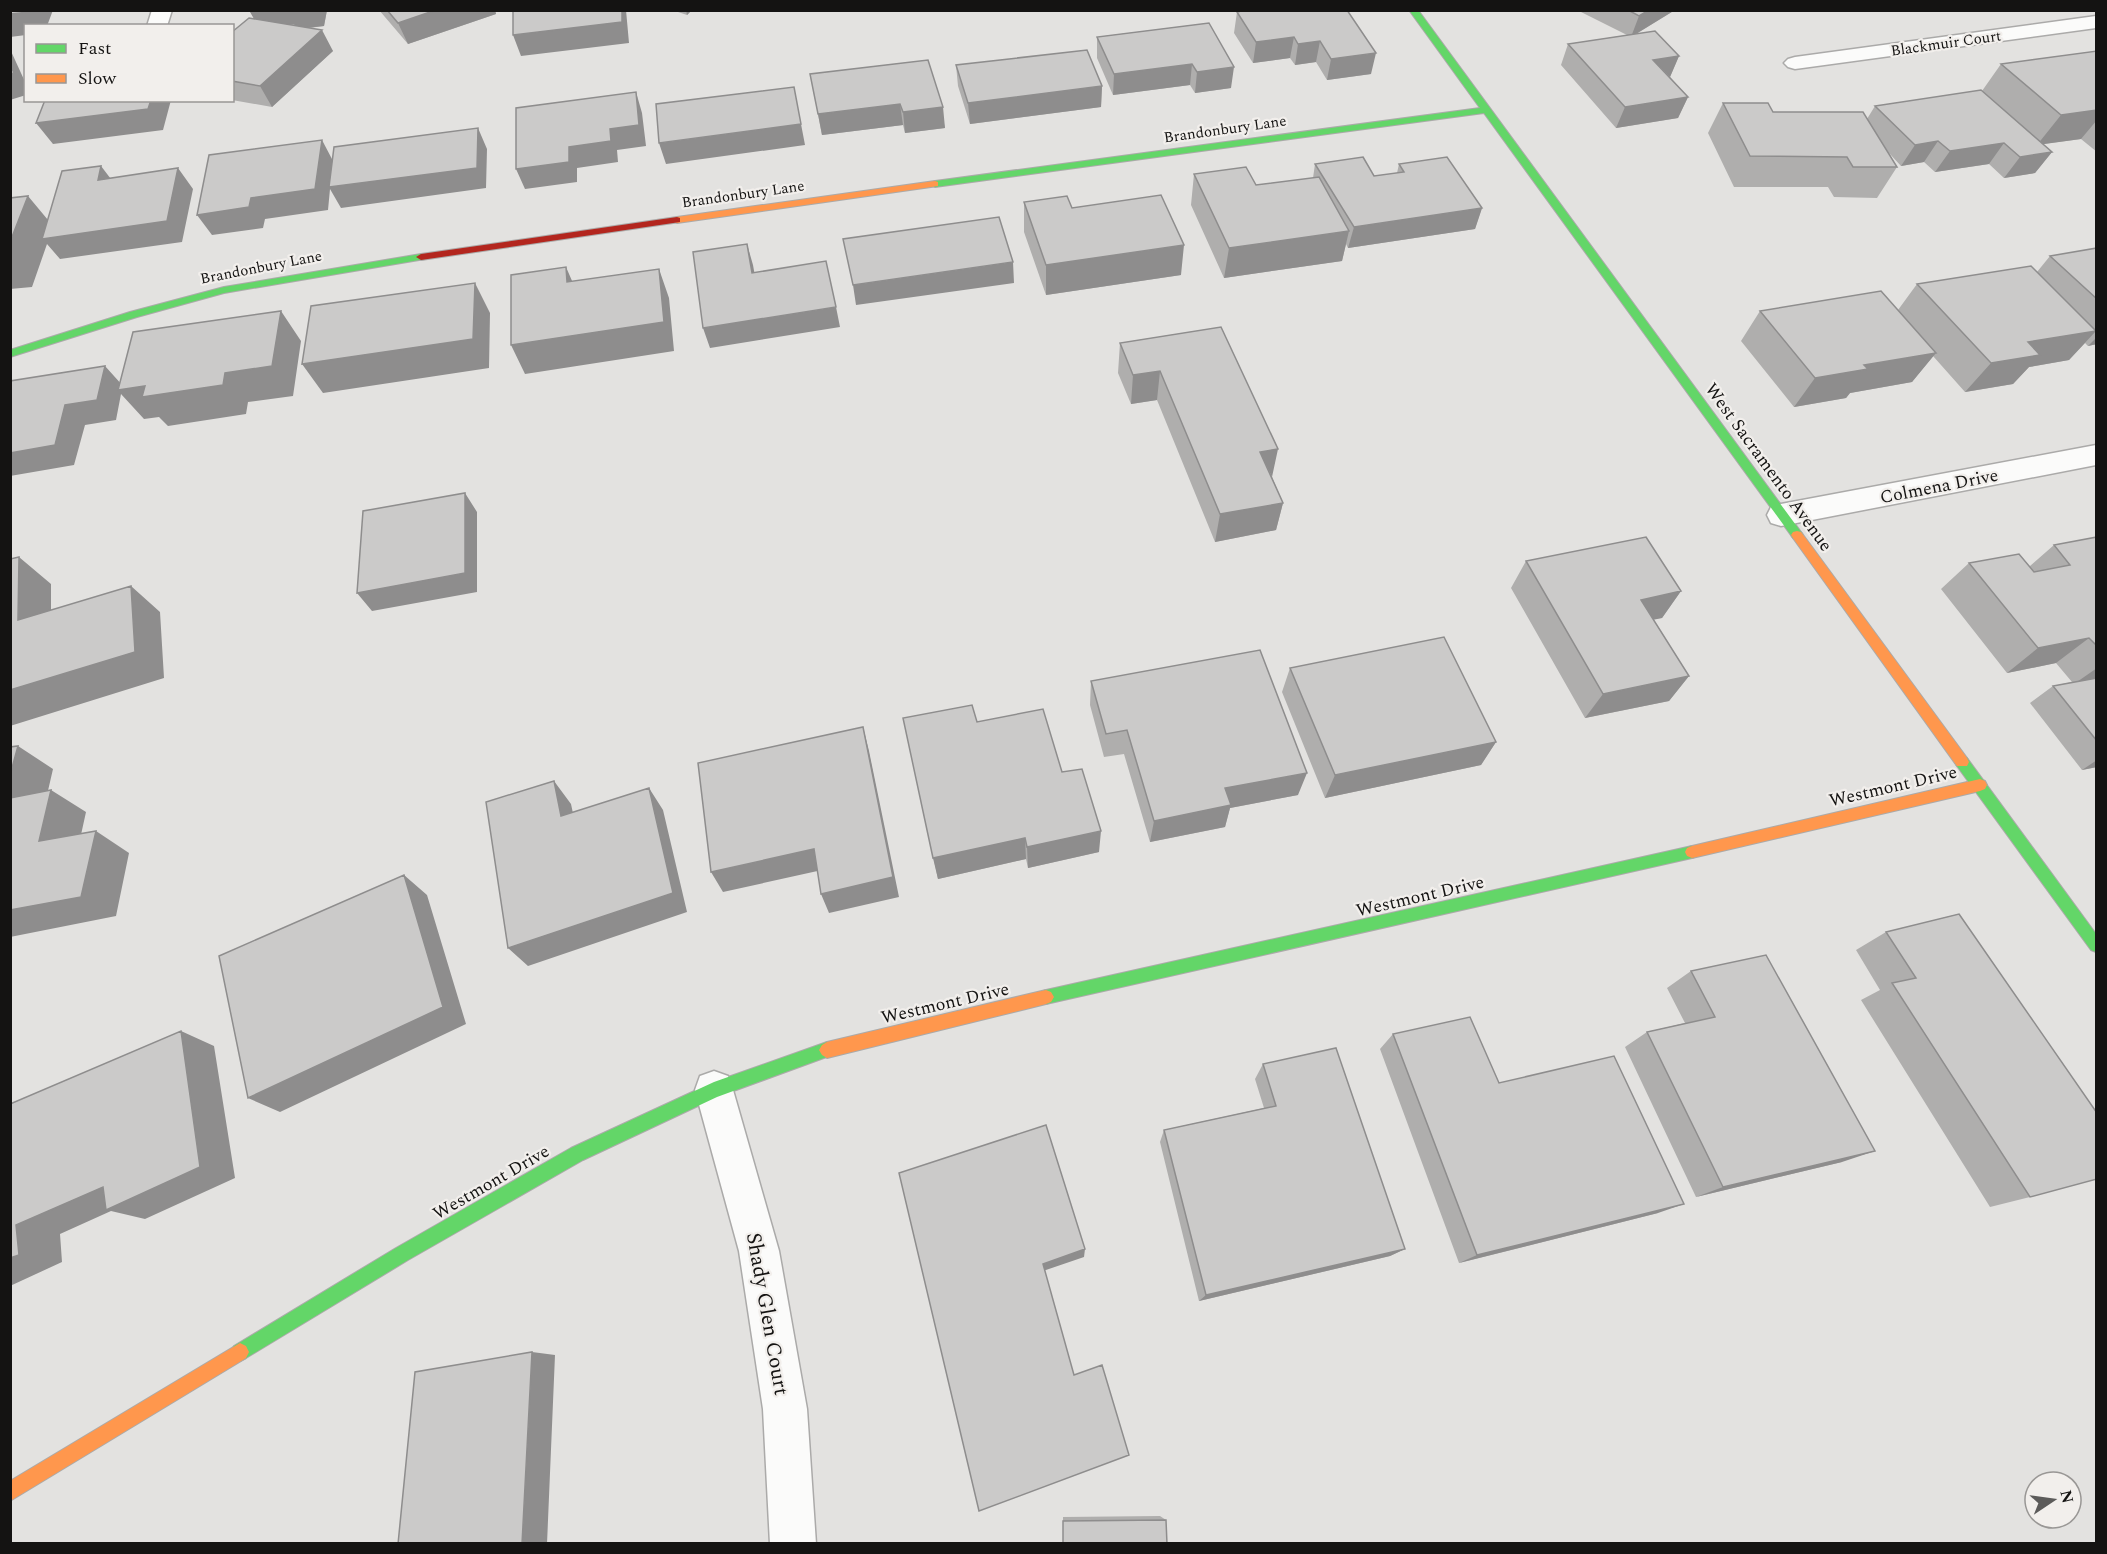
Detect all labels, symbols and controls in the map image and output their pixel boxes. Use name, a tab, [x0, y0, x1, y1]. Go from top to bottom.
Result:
legend	[24, 24, 234, 102]
street label: Blackmuir Court	[1889, 24, 2003, 63]
text: Fast	[78, 35, 111, 62]
text: Slow	[78, 65, 117, 92]
street label: Brandonbury Lane	[1162, 110, 1288, 149]
street label: Brandonbury Lane	[680, 175, 806, 214]
street label: Brandonbury Lane	[198, 244, 324, 291]
street label: West Sacramento Avenue	[1698, 377, 1839, 557]
street label: Colmena Drive	[1878, 462, 2001, 511]
street label: Westmont Drive	[1826, 759, 1960, 814]
street label: Westmont Drive	[1353, 869, 1487, 924]
street label: Westmont Drive	[878, 976, 1012, 1031]
street label: Westmont Drive	[428, 1138, 555, 1227]
street label: Shady Glen Court	[737, 1230, 797, 1398]
north arrow	[2023, 1470, 2083, 1530]
text: N	[2053, 1488, 2080, 1506]

